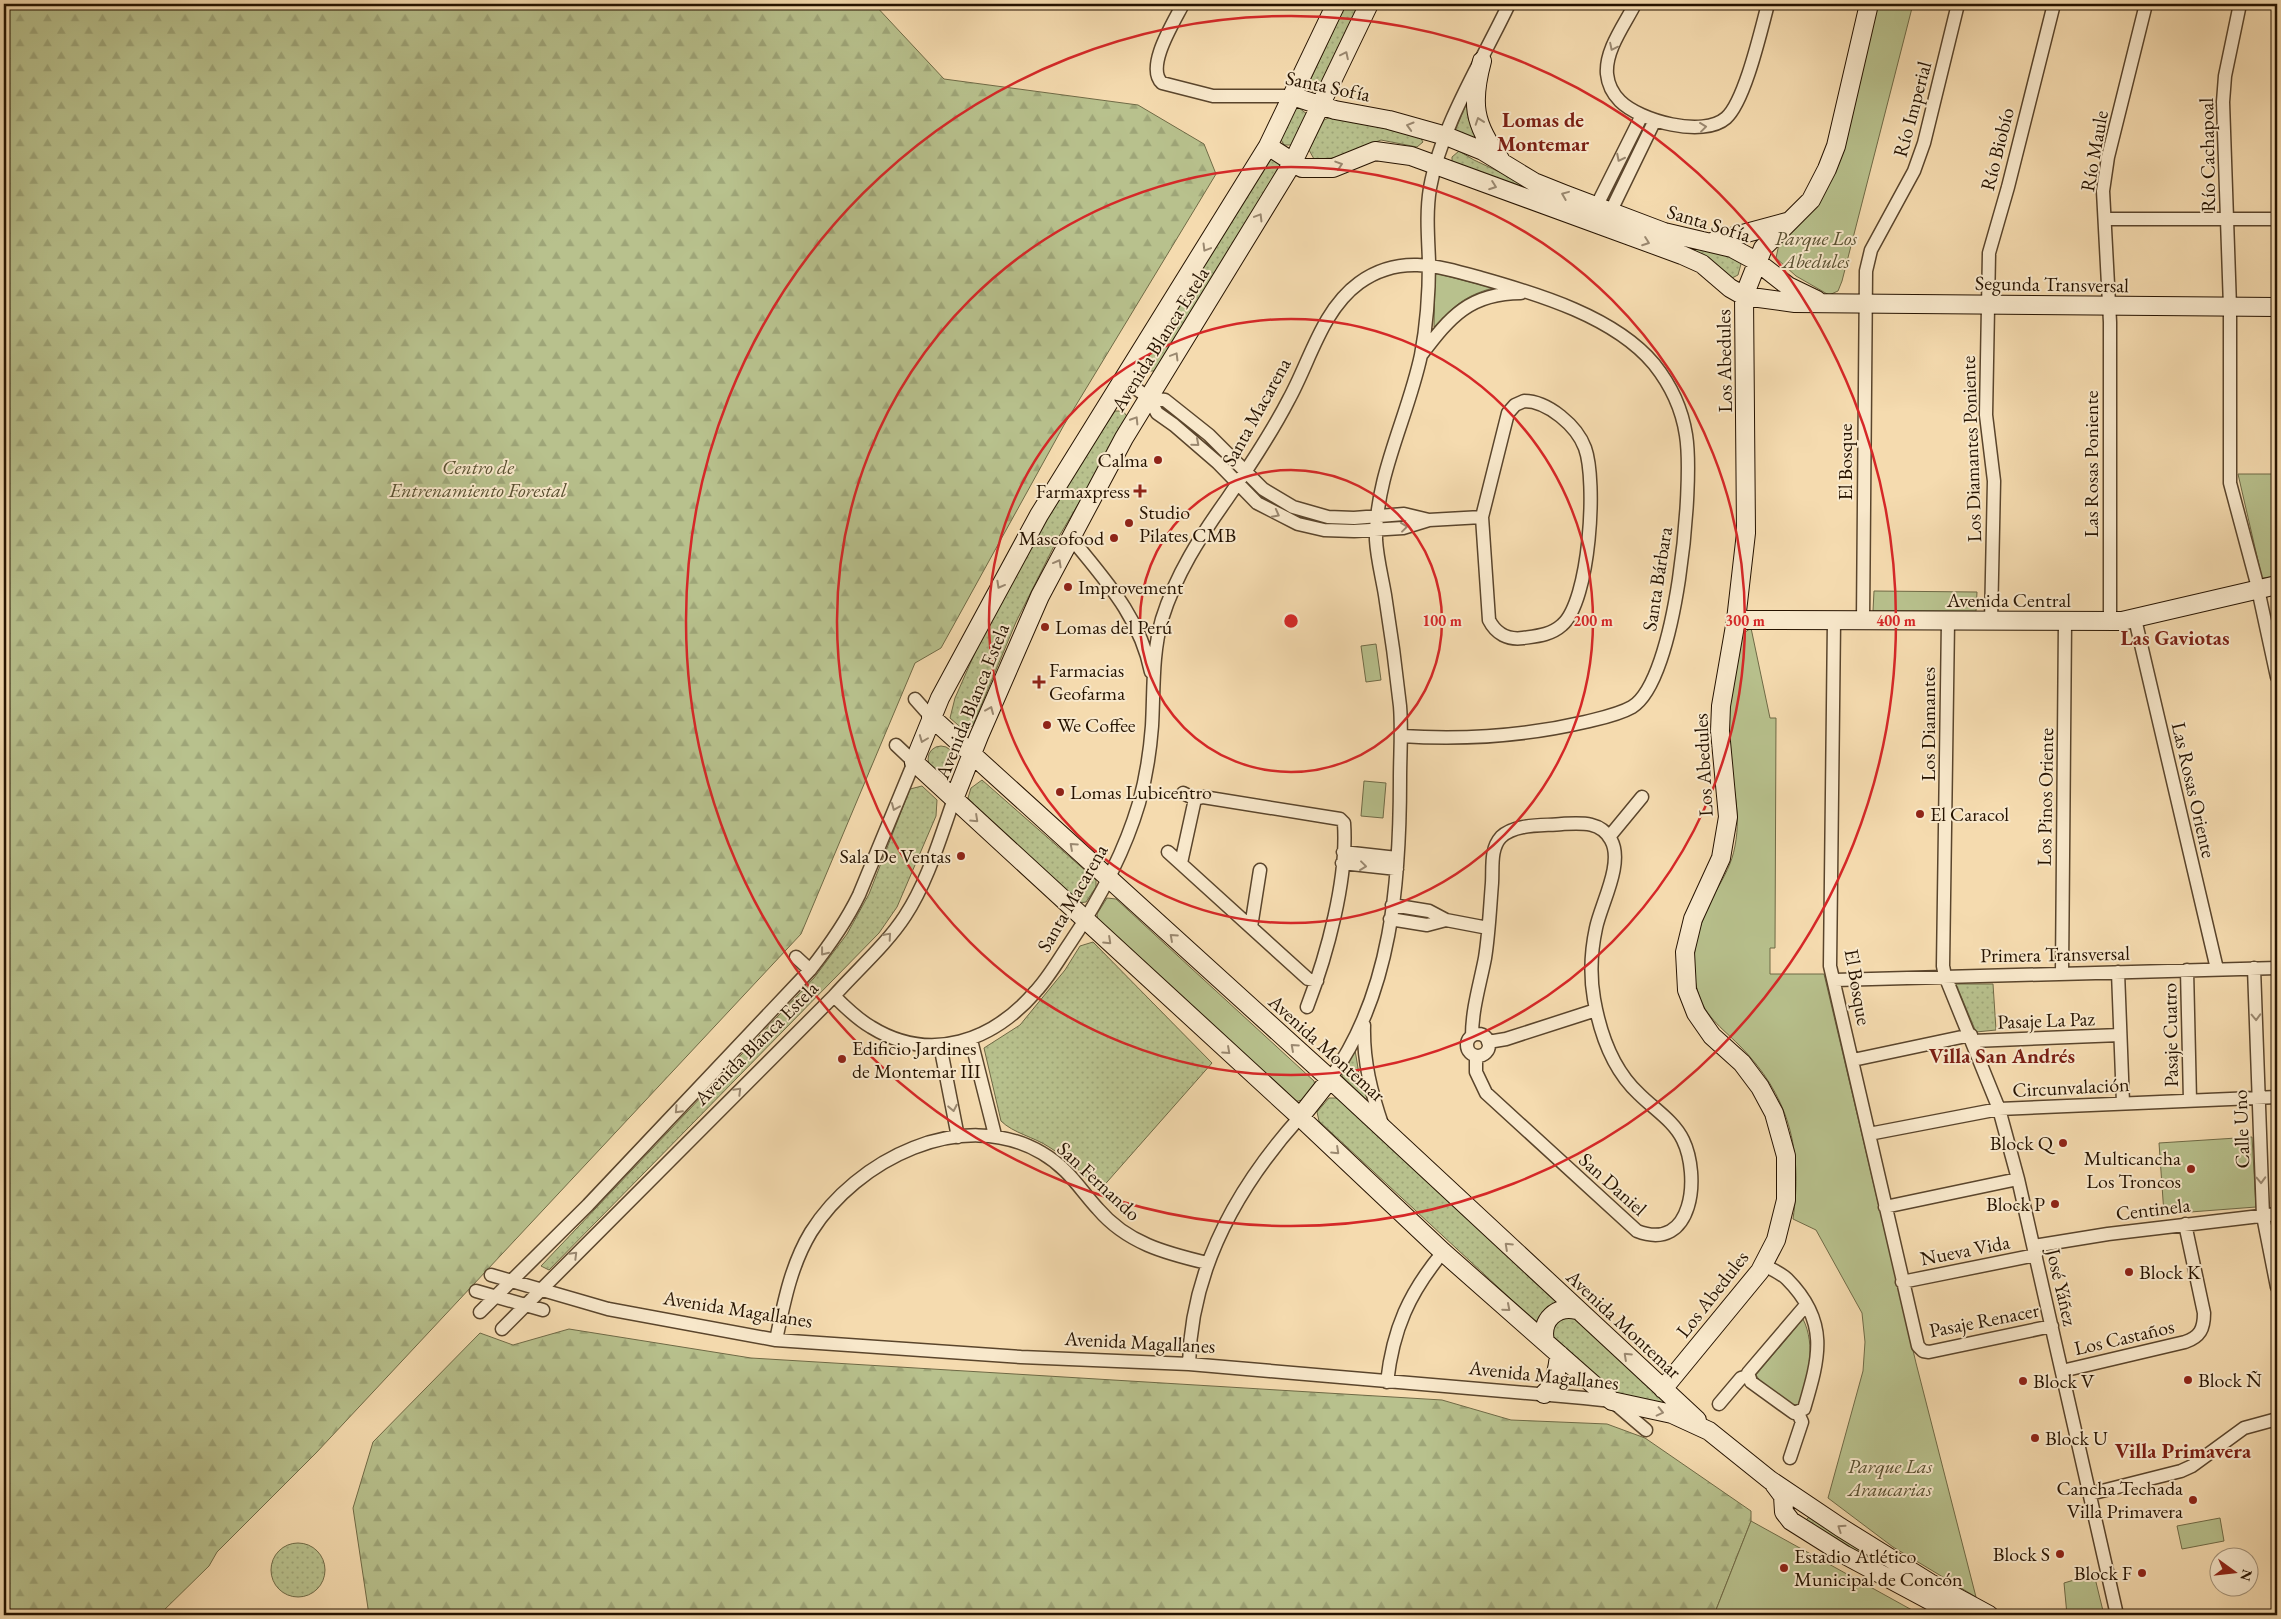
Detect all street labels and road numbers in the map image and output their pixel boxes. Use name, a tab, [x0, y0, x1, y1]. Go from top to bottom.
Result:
street label: Río Imperial	[1887, 58, 1937, 160]
street label: Santa Sofía	[1283, 64, 1373, 108]
street label: Río Cachapoal	[2193, 97, 2221, 212]
street label: Río Biobío	[1974, 105, 2020, 193]
street label: Río Maule	[2074, 108, 2114, 194]
street label: Santa Sofía	[1664, 198, 1754, 248]
street label: Avenida Blanca Estela	[1105, 262, 1215, 417]
street label: Segunda Transversal	[1975, 270, 2129, 298]
street label: Los Abedules	[1710, 309, 1738, 413]
street label: Santa Macarena	[1215, 353, 1297, 471]
street label: Los Diamantes Poniente	[1955, 355, 1987, 543]
street label: Las Rosas Poniente	[2078, 390, 2104, 538]
street label: El Bosque	[1832, 423, 1858, 500]
street label: Santa Bárbara	[1636, 525, 1678, 633]
street label: Avenida Central	[1946, 587, 2071, 613]
street label: Avenida Blanca Estela	[929, 619, 1015, 784]
street label: Los Diamantes	[1915, 667, 1941, 781]
street label: Los Abedules	[1687, 713, 1719, 817]
street label: Las Rosas Oriente	[2166, 720, 2222, 861]
street label: Los Pinos Oriente	[2031, 727, 2059, 866]
street label: Santa Macarena	[1031, 839, 1113, 957]
street label: Primera Transversal	[1980, 940, 2130, 968]
street label: El Bosque	[1839, 947, 1878, 1027]
street label: Avenida Blanca Estela	[688, 975, 824, 1111]
street label: Pasaje Cuatro	[2156, 983, 2184, 1087]
street label: Avenida Montemar	[1262, 988, 1391, 1108]
street label: Pasaje La Paz	[1997, 1005, 2096, 1035]
street label: Circunvalación	[2012, 1071, 2131, 1103]
street label: Calle Uno	[2227, 1089, 2255, 1169]
street label: San Fernando	[1052, 1136, 1146, 1226]
street label: San Daniel	[1573, 1147, 1653, 1222]
street label: Centinela	[2114, 1192, 2192, 1226]
street label: Nueva Vida	[1918, 1229, 2012, 1271]
street label: José Yáñez	[2040, 1244, 2084, 1329]
street label: Los Abedules	[1670, 1245, 1754, 1343]
street label: Avenida Montemar	[1560, 1263, 1687, 1384]
street label: Avenida Magallanes	[661, 1284, 814, 1334]
street label: Pasaje Renacer	[1927, 1297, 2041, 1343]
street label: Los Castaños	[2071, 1313, 2177, 1361]
street label: Avenida Magallanes	[1063, 1325, 1216, 1359]
street label: Avenida Magallanes	[1467, 1354, 1620, 1396]

